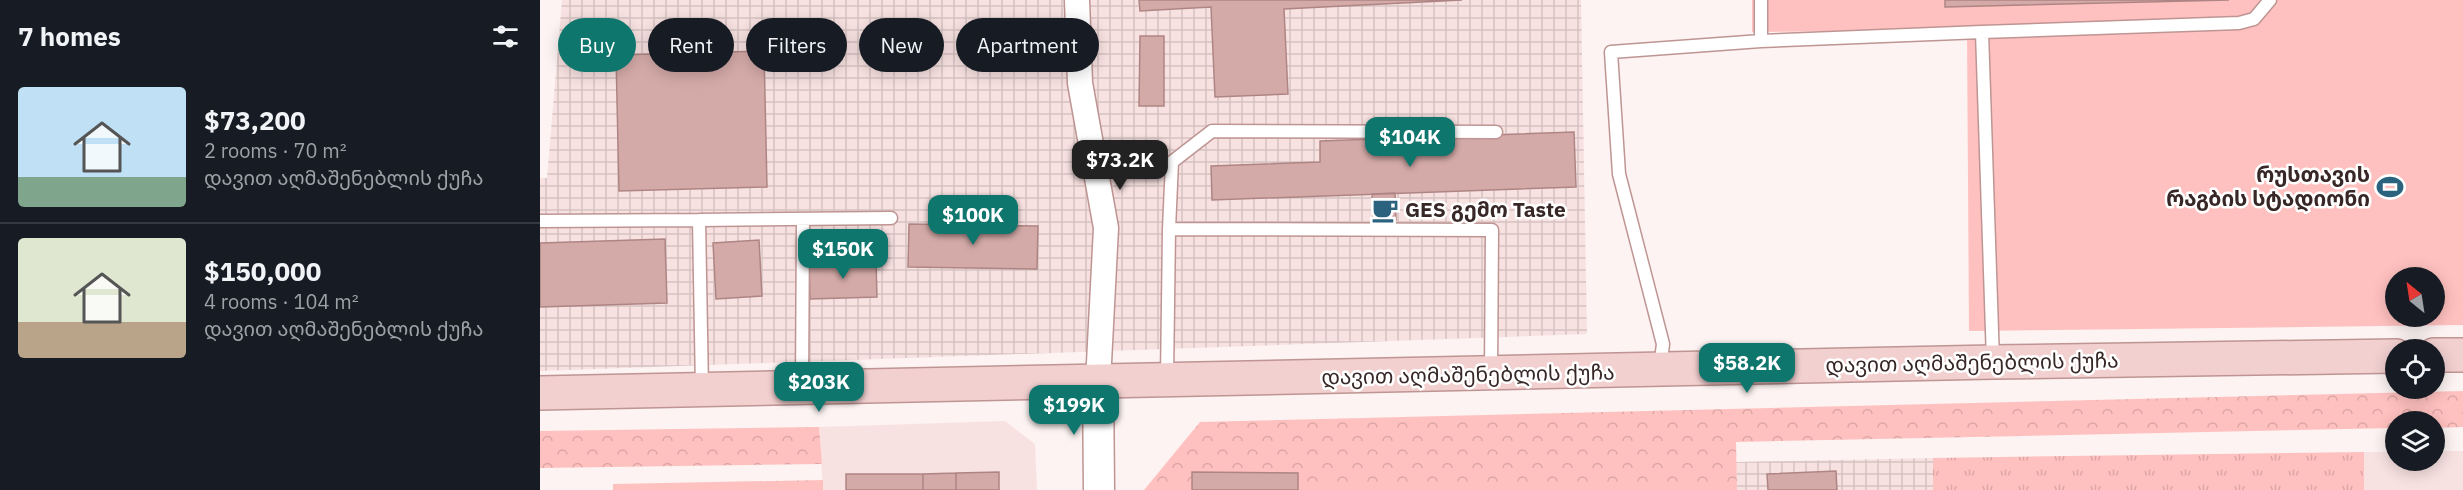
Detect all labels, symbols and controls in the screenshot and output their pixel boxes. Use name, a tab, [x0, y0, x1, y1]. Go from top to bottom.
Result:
chip: Buy	[558, 18, 636, 72]
chip: Rent	[648, 18, 734, 72]
chip: Filters	[746, 18, 847, 72]
chip: New	[859, 18, 944, 72]
chip: Apartment	[956, 18, 1099, 72]
text: 7 homes	[18, 19, 121, 53]
icon: filters	[489, 20, 522, 53]
text: $73,200	[204, 103, 306, 137]
icon: home	[66, 111, 138, 183]
pin: $104K	[1368, 117, 1452, 168]
text: $104K	[1379, 123, 1441, 150]
text: 2 rooms · 70 m²	[204, 137, 347, 164]
pin: $73.2K	[1071, 140, 1169, 191]
text: $73.2K	[1086, 146, 1154, 173]
place label: რუსთავის რაგბის სტადიონი	[2166, 160, 2370, 212]
text: დავით აღმაშენებლის ქუჩა	[204, 164, 483, 191]
sports icon: რუსთავის რაგბის სტადიონი	[2375, 172, 2405, 202]
pin: $100K	[931, 195, 1015, 246]
cafe icon: GES გემო Taste	[1370, 195, 1400, 225]
place label: GES გემო Taste	[1405, 195, 1566, 223]
text: $100K	[942, 201, 1004, 228]
pin: $150K	[801, 229, 885, 280]
text: $150K	[812, 235, 874, 262]
text: $150,000	[204, 254, 321, 288]
icon: home	[66, 262, 138, 334]
north arrow	[2385, 267, 2445, 327]
map controls	[2385, 267, 2445, 471]
text: 4 rooms · 104 m²	[204, 288, 359, 315]
text: დავით აღმაშენებლის ქუჩა	[204, 315, 483, 342]
button: locate	[2385, 339, 2445, 399]
pin: $58.2K	[1698, 343, 1796, 394]
street label: დავით აღმაშენებლის ქუჩა	[1825, 345, 2119, 379]
text: $58.2K	[1713, 349, 1781, 376]
street label: დავით აღმაშენებლის ქუჩა	[1321, 357, 1615, 391]
pin: $203K	[777, 362, 861, 413]
text: $203K	[788, 368, 850, 395]
pin: $199K	[1032, 385, 1116, 436]
text: $199K	[1043, 391, 1105, 418]
button: layers	[2385, 411, 2445, 471]

